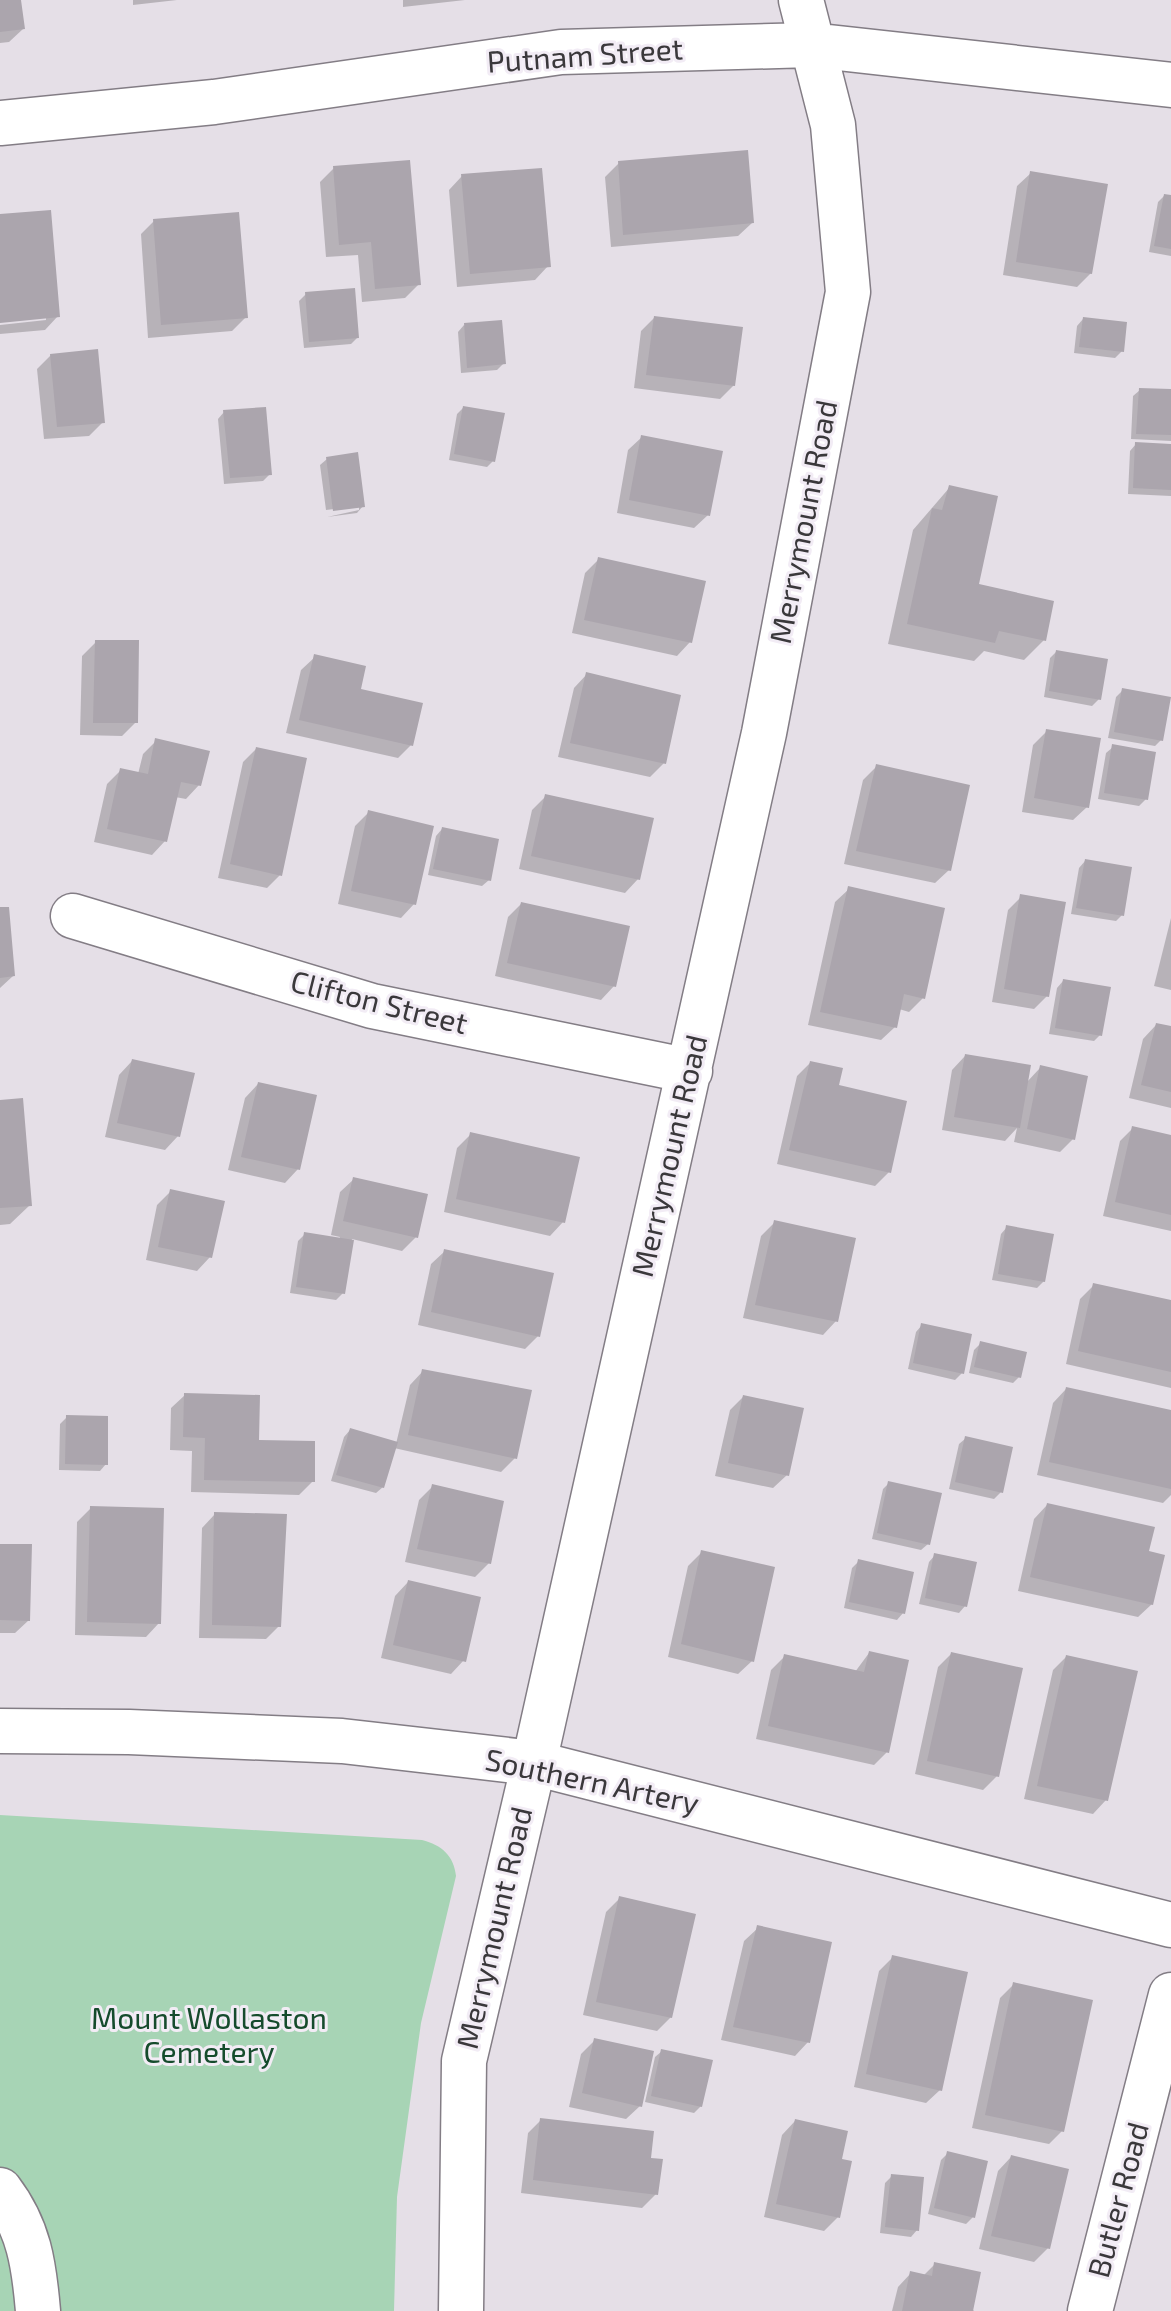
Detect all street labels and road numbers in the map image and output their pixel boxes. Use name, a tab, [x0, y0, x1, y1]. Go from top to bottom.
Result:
street label: Putnam Street	[486, 29, 684, 79]
street label: Merrymount Road	[761, 397, 843, 646]
street label: Clifton Street	[287, 962, 472, 1040]
street label: Merrymount Road	[623, 1031, 713, 1280]
street label: Southern Artery	[482, 1740, 703, 1820]
street label: Merrymount Road	[448, 1803, 538, 2052]
street label: Butler Road	[1079, 2118, 1155, 2281]

